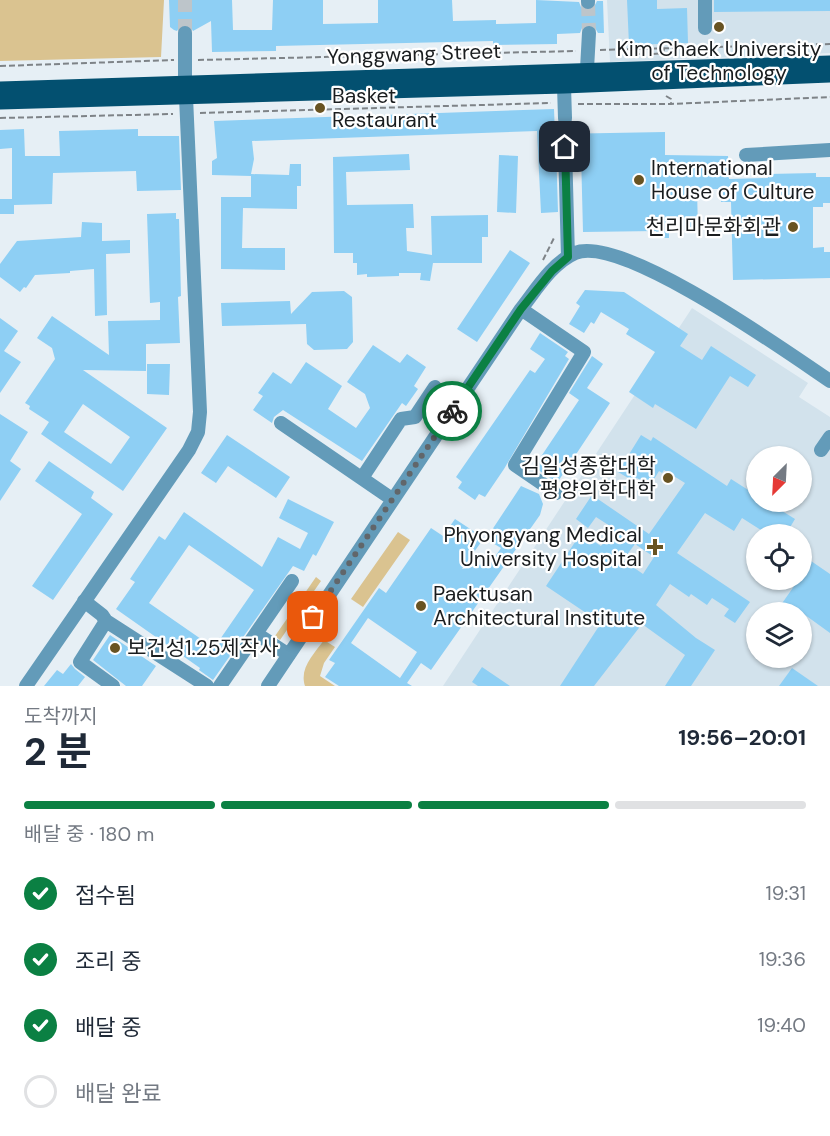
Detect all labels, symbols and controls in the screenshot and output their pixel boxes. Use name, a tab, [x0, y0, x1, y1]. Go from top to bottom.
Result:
marker: Kim Chaek University of Technology	[712, 20, 726, 34]
place label: Kim Chaek University of Technology	[617, 35, 822, 87]
street label: Yonggwang Street	[326, 37, 502, 71]
place label: Basket Restaurant	[332, 82, 437, 134]
marker: Basket Restaurant	[313, 101, 327, 115]
pin	[539, 121, 590, 172]
icon: home	[548, 130, 581, 163]
place label: International House of Culture	[651, 154, 814, 206]
marker: International House of Culture	[632, 173, 646, 187]
place label: 천리마문화회관	[646, 213, 781, 241]
marker: 천리마문화회관	[786, 220, 800, 234]
courier	[422, 381, 482, 441]
icon: bike	[436, 395, 469, 428]
north arrow	[746, 446, 812, 512]
map controls	[746, 446, 812, 668]
place label: 김일성종합대학 평양의학대학	[521, 452, 656, 504]
marker: 김일성종합대학 평양의학대학	[661, 471, 675, 485]
place label: Phyongyang Medical University Hospital	[443, 521, 642, 573]
button: locate	[746, 524, 812, 590]
marker: Phyongyang Medical University Hospital	[646, 538, 664, 556]
place label: Paektusan Architectural Institute	[433, 580, 645, 632]
pin	[287, 591, 338, 642]
marker: Paektusan Architectural Institute	[414, 599, 428, 613]
icon: bag	[296, 600, 329, 633]
button: layers	[746, 602, 812, 668]
place label: 보건성1.25제작사	[127, 634, 279, 662]
marker: 보건성1.25제작사	[108, 641, 122, 655]
text: 도착까지	[24, 703, 98, 729]
text: 19:56–20:01	[678, 723, 806, 752]
text: 2 분	[24, 726, 92, 777]
text: 배달 중 · 180 m	[24, 821, 154, 847]
icon: check	[24, 877, 57, 910]
text: 19:31	[765, 880, 806, 906]
text: 접수됨	[75, 881, 136, 910]
icon: check	[24, 943, 57, 976]
text: 19:36	[759, 946, 806, 972]
text: 조리 중	[75, 947, 142, 976]
icon: check	[24, 1009, 57, 1042]
text: 19:40	[757, 1012, 806, 1038]
text: 배달 중	[75, 1013, 142, 1042]
text: 배달 완료	[75, 1079, 162, 1108]

